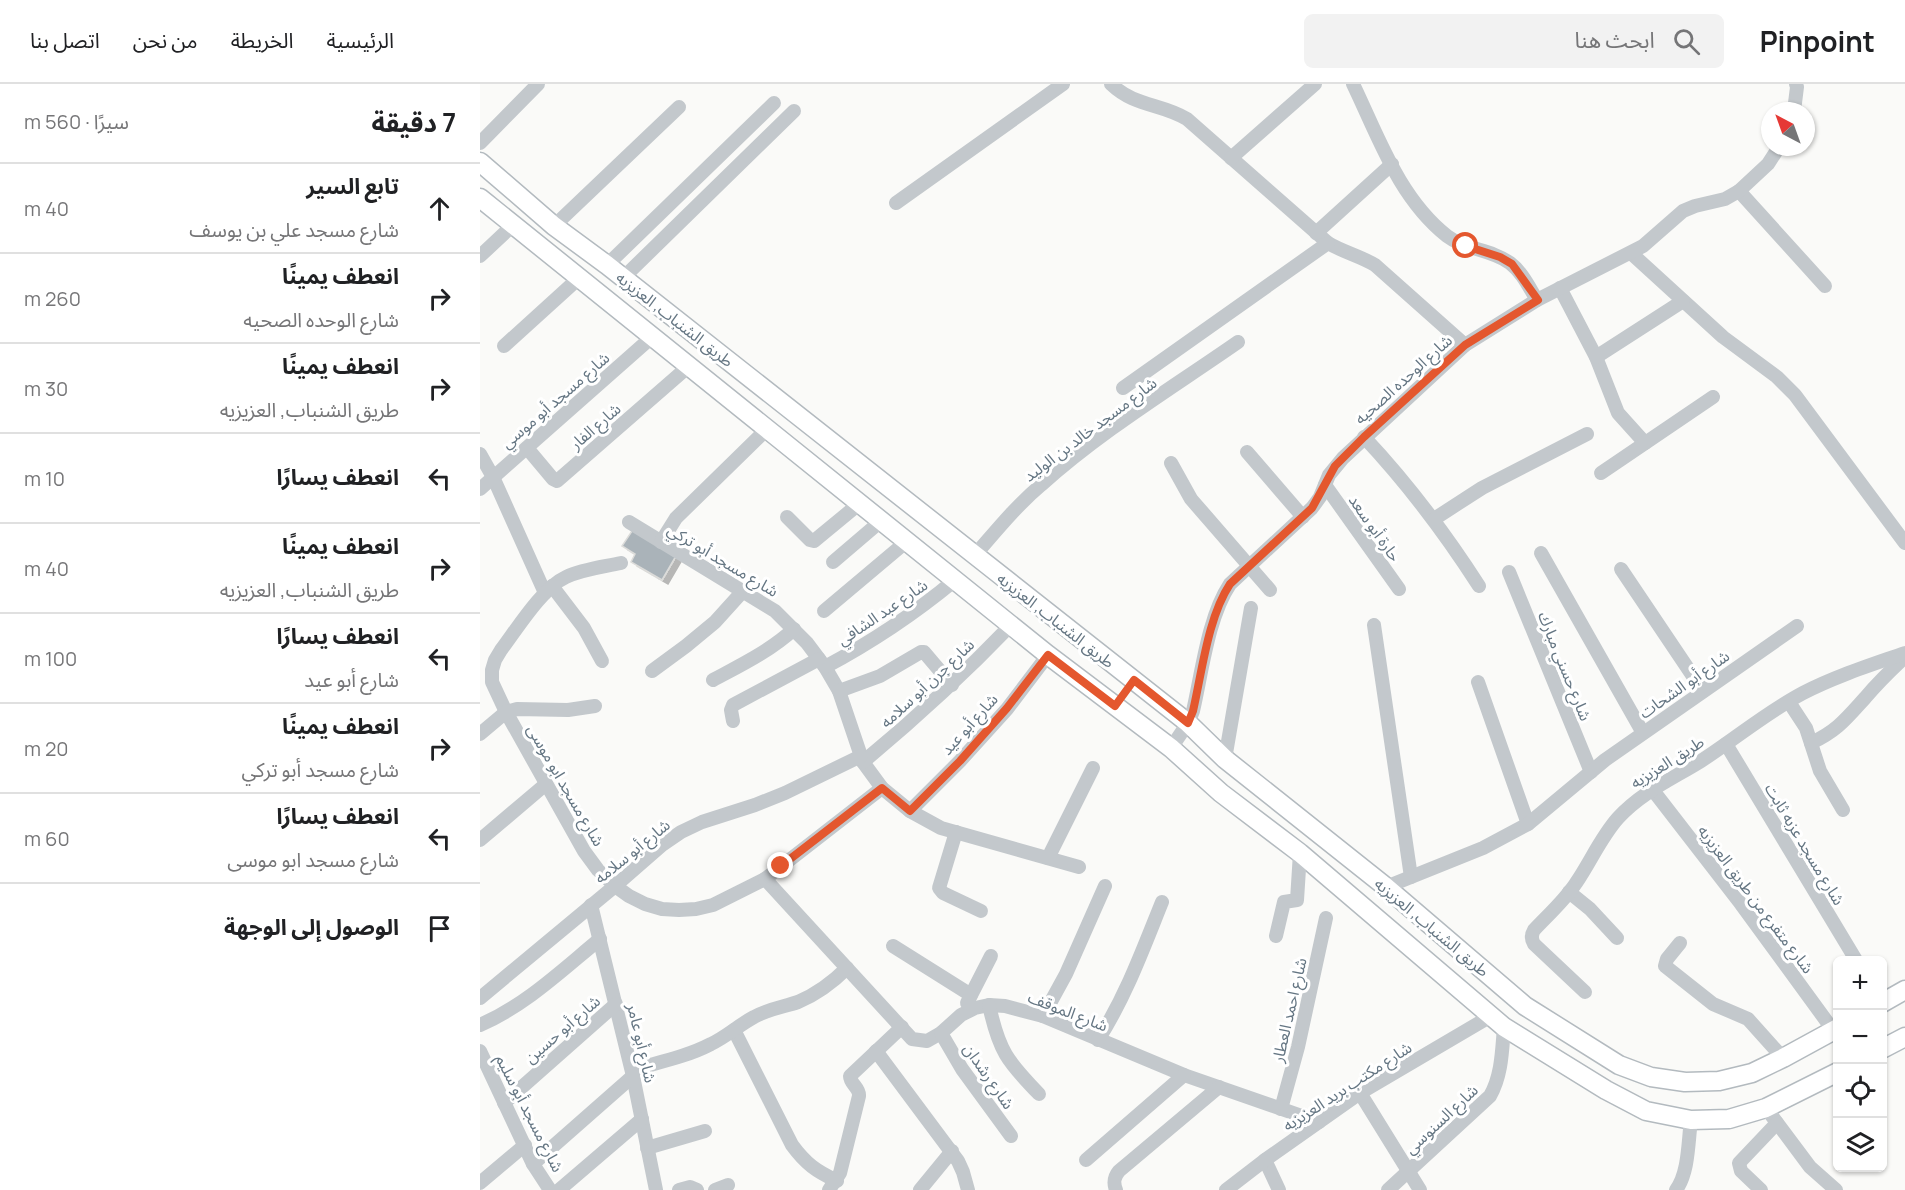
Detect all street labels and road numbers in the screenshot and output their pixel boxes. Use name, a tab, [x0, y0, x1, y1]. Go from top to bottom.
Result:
street label: طريق الشنباب, العزيزيه	[612, 266, 738, 372]
street label: شارع الوحده الصحيه	[1349, 329, 1458, 430]
street label: شارع مسجد أبو موسي	[496, 347, 615, 455]
street label: شارع مسجد خالد بن الوليد	[1019, 372, 1162, 488]
street label: شارع الفار	[564, 398, 626, 456]
street label: حارة أبو سعد	[1344, 490, 1406, 566]
street label: شارع مسجد أبو تركي	[662, 518, 783, 604]
street label: طريق الشنباب, العزيزيه	[993, 567, 1119, 673]
street label: شارع عبد الشافي	[832, 574, 933, 652]
street label: شارع حسني مبارك	[1531, 608, 1597, 725]
street label: شارع جرن أبو سلامه	[875, 634, 980, 734]
street label: شارع أبو الشحات	[1634, 645, 1735, 725]
street label: شارع أبو عيد	[935, 688, 1004, 761]
street label: شارع مسجد ابو موسى	[520, 720, 610, 851]
street label: طريق العزيزيه	[1626, 731, 1708, 793]
street label: شارع مسجد عزبه ثابت	[1758, 779, 1850, 910]
street label: شارع أبو سلامه	[590, 814, 676, 890]
street label: شارع متفرع من طريق العزيزيه	[1691, 820, 1819, 979]
street label: طريق الشنباب, العزيزيه	[1370, 872, 1494, 982]
street label: شارع احمد العطار	[1266, 956, 1314, 1066]
street label: شارع الموقف	[1024, 986, 1111, 1038]
street label: شارع أبو حسين	[519, 990, 606, 1070]
street label: شارع أبو عامر	[620, 1000, 662, 1085]
street label: شارع مكتب بريد العزيزيه	[1278, 1036, 1417, 1138]
street label: شارع رشدان	[957, 1039, 1020, 1114]
street label: شارع مسجد أبو سليم	[489, 1050, 569, 1177]
street label: شارع السنوسي	[1399, 1079, 1484, 1160]

